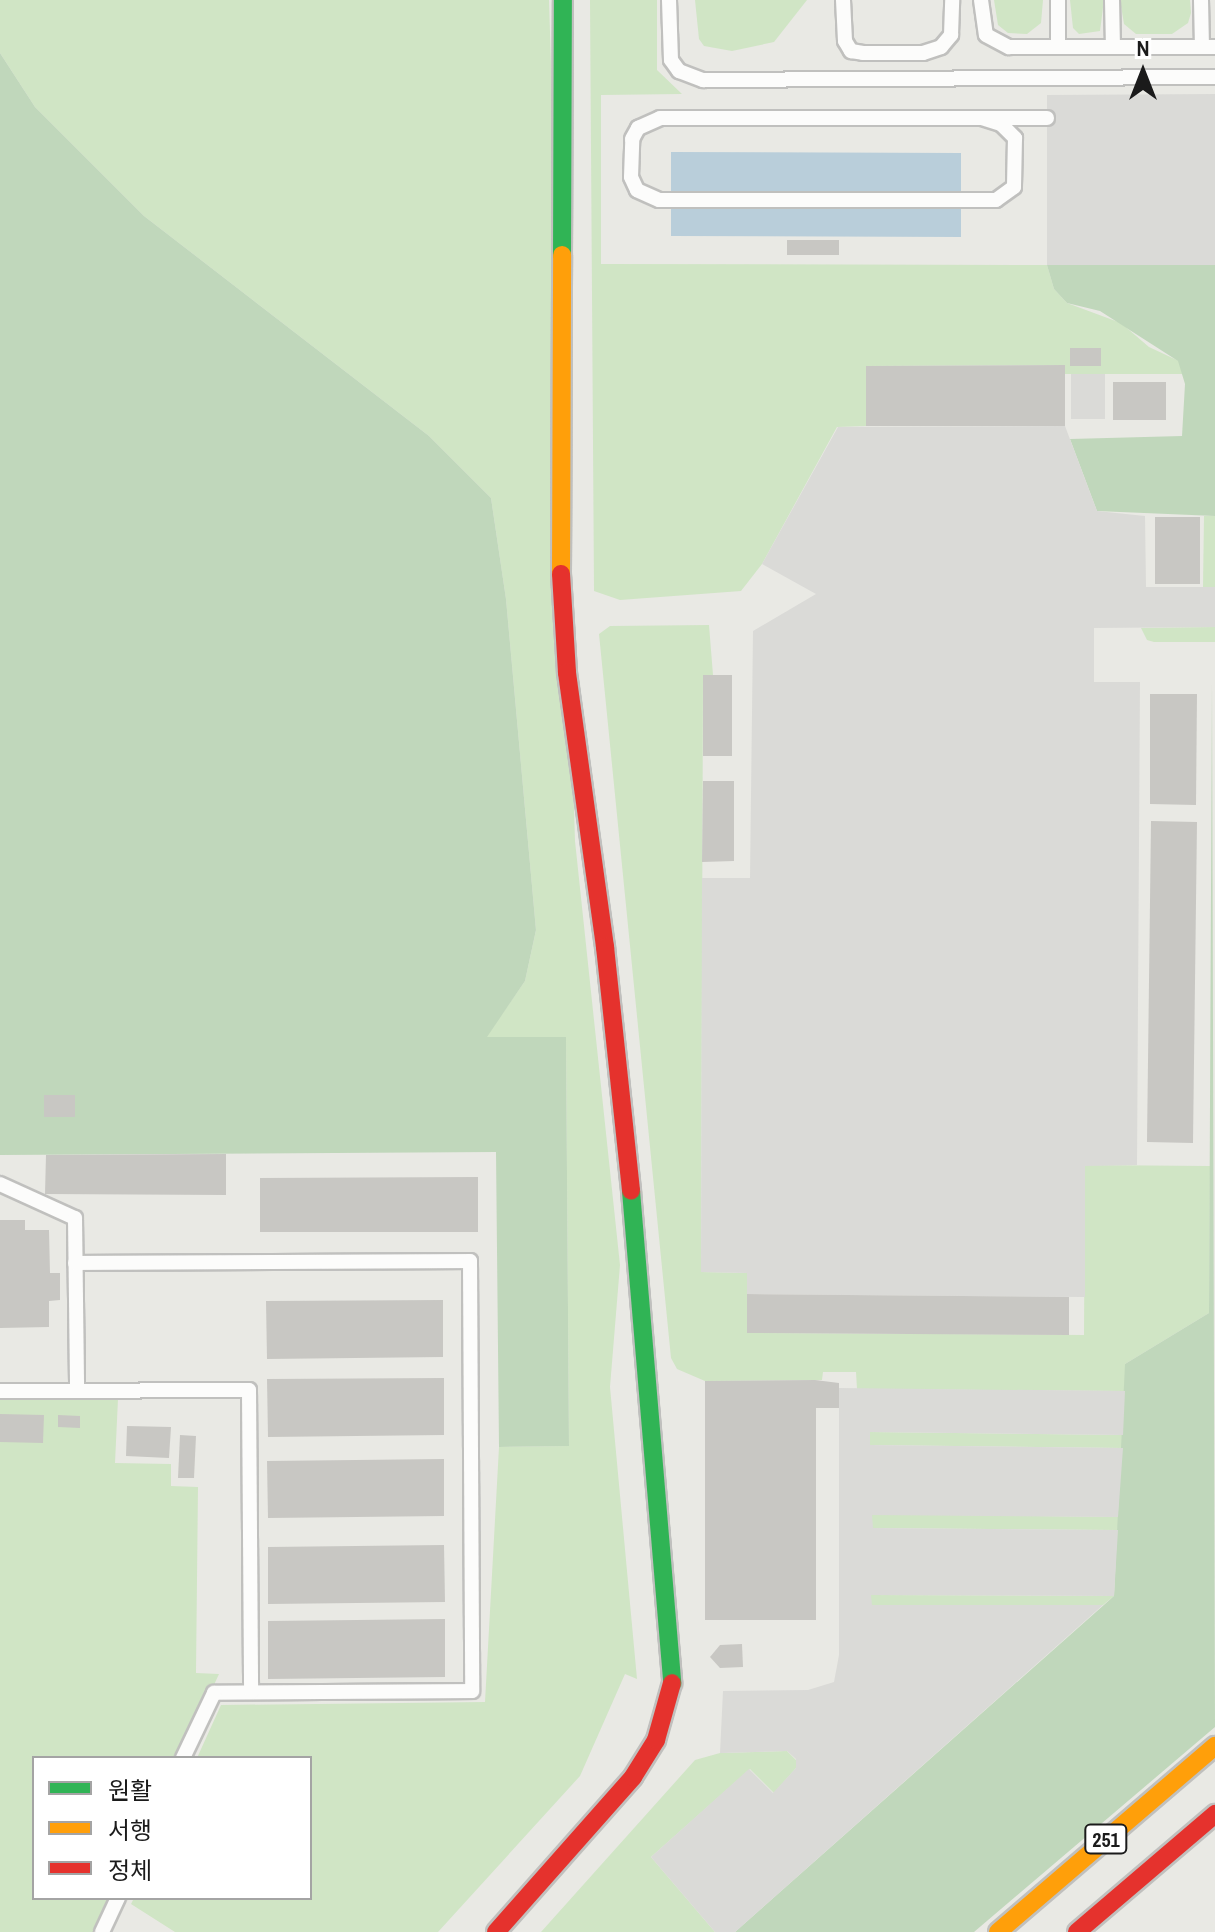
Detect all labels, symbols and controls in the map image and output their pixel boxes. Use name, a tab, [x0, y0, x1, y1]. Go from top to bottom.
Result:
north arrow	[1103, 32, 1183, 112]
text: N	[1136, 33, 1150, 63]
legend	[32, 1756, 312, 1900]
text: 원활	[108, 1774, 152, 1806]
text: 서행	[108, 1814, 152, 1846]
road number: 251	[1084, 1823, 1128, 1855]
text: 정체	[108, 1854, 152, 1886]

